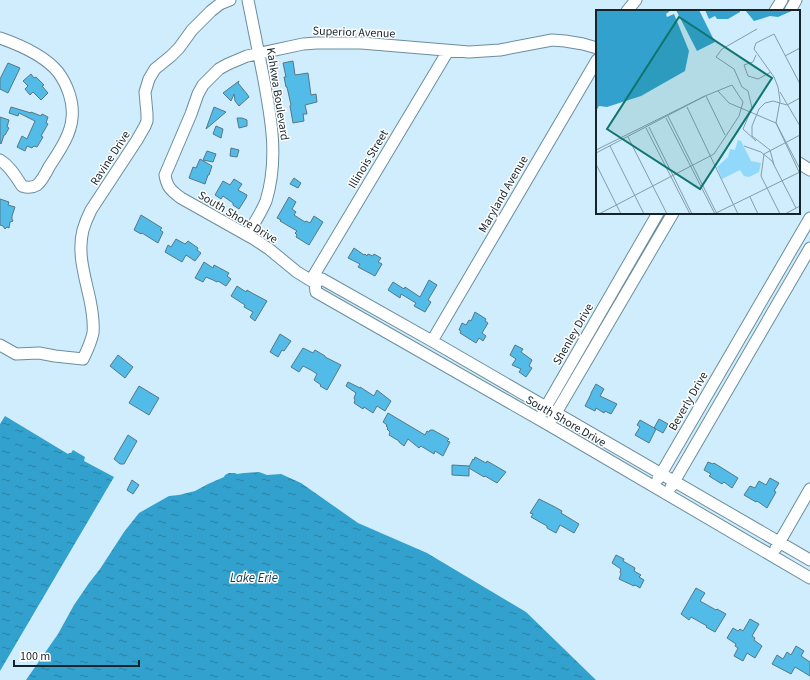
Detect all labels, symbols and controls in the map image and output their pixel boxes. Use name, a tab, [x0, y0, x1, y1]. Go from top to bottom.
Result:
inset map	[596, 10, 800, 214]
street label: Superior Avenue	[312, 23, 396, 42]
street label: Kahkwa Boulevard	[262, 46, 293, 142]
street label: Ravine Drive	[86, 127, 135, 189]
street label: Illinois Street	[344, 127, 393, 192]
street label: Maryland Avenue	[474, 152, 532, 236]
street label: South Shore Drive	[195, 187, 281, 248]
street label: Shenley Drive	[549, 300, 598, 368]
street label: Beverly Drive	[665, 368, 712, 434]
street label: South Shore Drive	[522, 392, 609, 451]
water label: Lake Erie	[230, 569, 278, 587]
scale bar	[14, 642, 139, 668]
text: 100 m	[20, 648, 50, 665]

